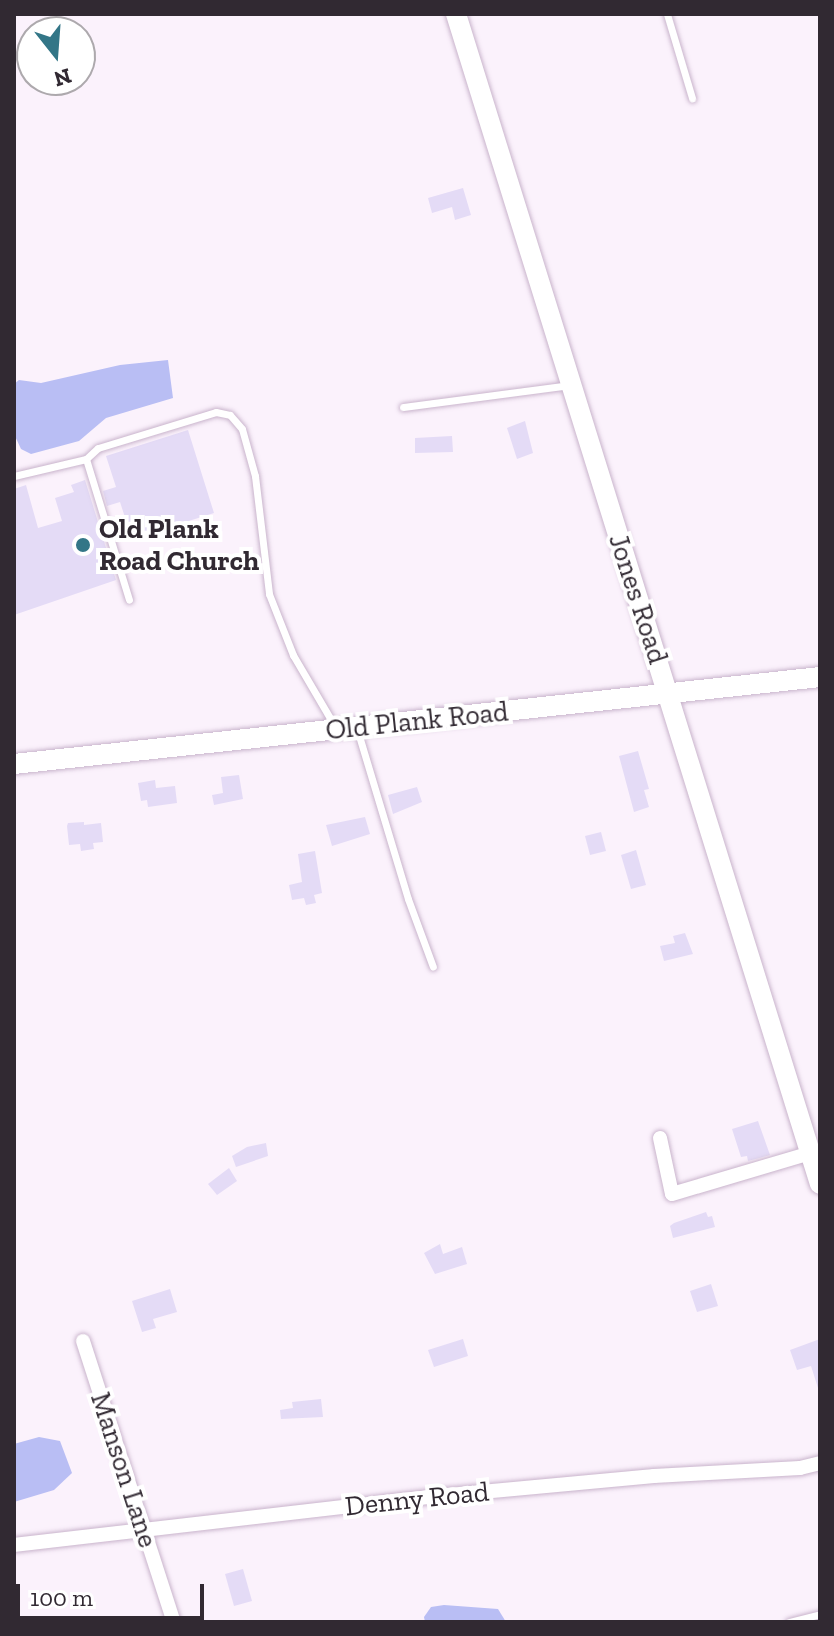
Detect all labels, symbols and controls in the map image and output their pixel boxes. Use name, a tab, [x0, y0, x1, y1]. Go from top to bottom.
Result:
north arrow	[16, 16, 96, 96]
text: N	[51, 62, 75, 93]
place label: Old Plank Road Church	[99, 512, 259, 578]
street label: Jones Road	[601, 530, 675, 668]
marker: Old Plank Road Church	[74, 536, 92, 554]
street label: Old Plank Road	[324, 695, 510, 747]
street label: Manson Lane	[83, 1388, 165, 1552]
street label: Denny Road	[343, 1475, 491, 1523]
scale bar	[20, 1568, 208, 1618]
text: 100 m	[30, 1583, 93, 1612]

